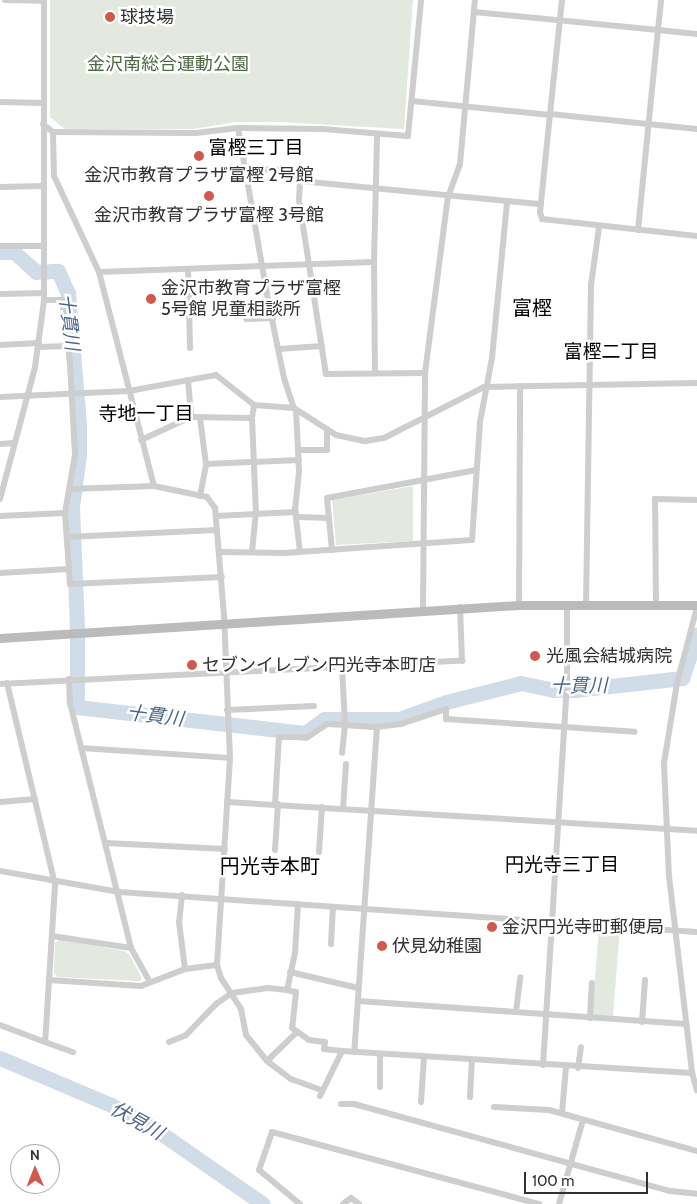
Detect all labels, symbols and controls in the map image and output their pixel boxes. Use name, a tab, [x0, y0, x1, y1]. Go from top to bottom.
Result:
place label: 球技場	[120, 6, 174, 28]
marker: 球技場	[104, 11, 116, 23]
park label: 金沢南総合運動公園	[87, 53, 249, 75]
district label: 富樫三丁目	[209, 137, 303, 159]
marker: 金沢市教育プラザ富樫 2号館	[193, 150, 205, 162]
place label: 金沢市教育プラザ富樫 2号館	[84, 164, 314, 186]
marker: 金沢市教育プラザ富樫 3号館	[203, 190, 215, 202]
place label: 金沢市教育プラザ富樫 3号館	[94, 204, 324, 226]
place label: 金沢市教育プラザ富樫 5号館 児童相談所	[161, 278, 341, 320]
water label: 十貫川	[54, 292, 84, 352]
marker: 金沢市教育プラザ富樫 5号館 児童相談所	[145, 293, 157, 305]
district label: 富樫	[512, 296, 552, 320]
district label: 富樫二丁目	[564, 341, 658, 363]
district label: 寺地一丁目	[99, 403, 193, 425]
place label: 光風会結城病院	[546, 645, 672, 667]
marker: 光風会結城病院	[528, 649, 542, 663]
place label: セブンイレブン円光寺本町店	[202, 654, 436, 676]
marker: セブンイレブン円光寺本町店	[186, 659, 198, 671]
water label: 十貫川	[550, 674, 608, 698]
water label: 十貫川	[125, 701, 185, 731]
district label: 円光寺本町	[220, 854, 320, 878]
district label: 円光寺三丁目	[505, 854, 619, 876]
place label: 金沢円光寺町郵便局	[502, 916, 664, 938]
marker: 金沢円光寺町郵便局	[486, 921, 498, 933]
place label: 伏見幼稚園	[392, 935, 482, 957]
marker: 伏見幼稚園	[376, 940, 388, 952]
water label: 伏見川	[107, 1097, 167, 1145]
north arrow	[10, 1144, 60, 1194]
text: N	[30, 1146, 40, 1164]
scale bar	[527, 1162, 651, 1194]
text: 100 m	[532, 1172, 574, 1190]

